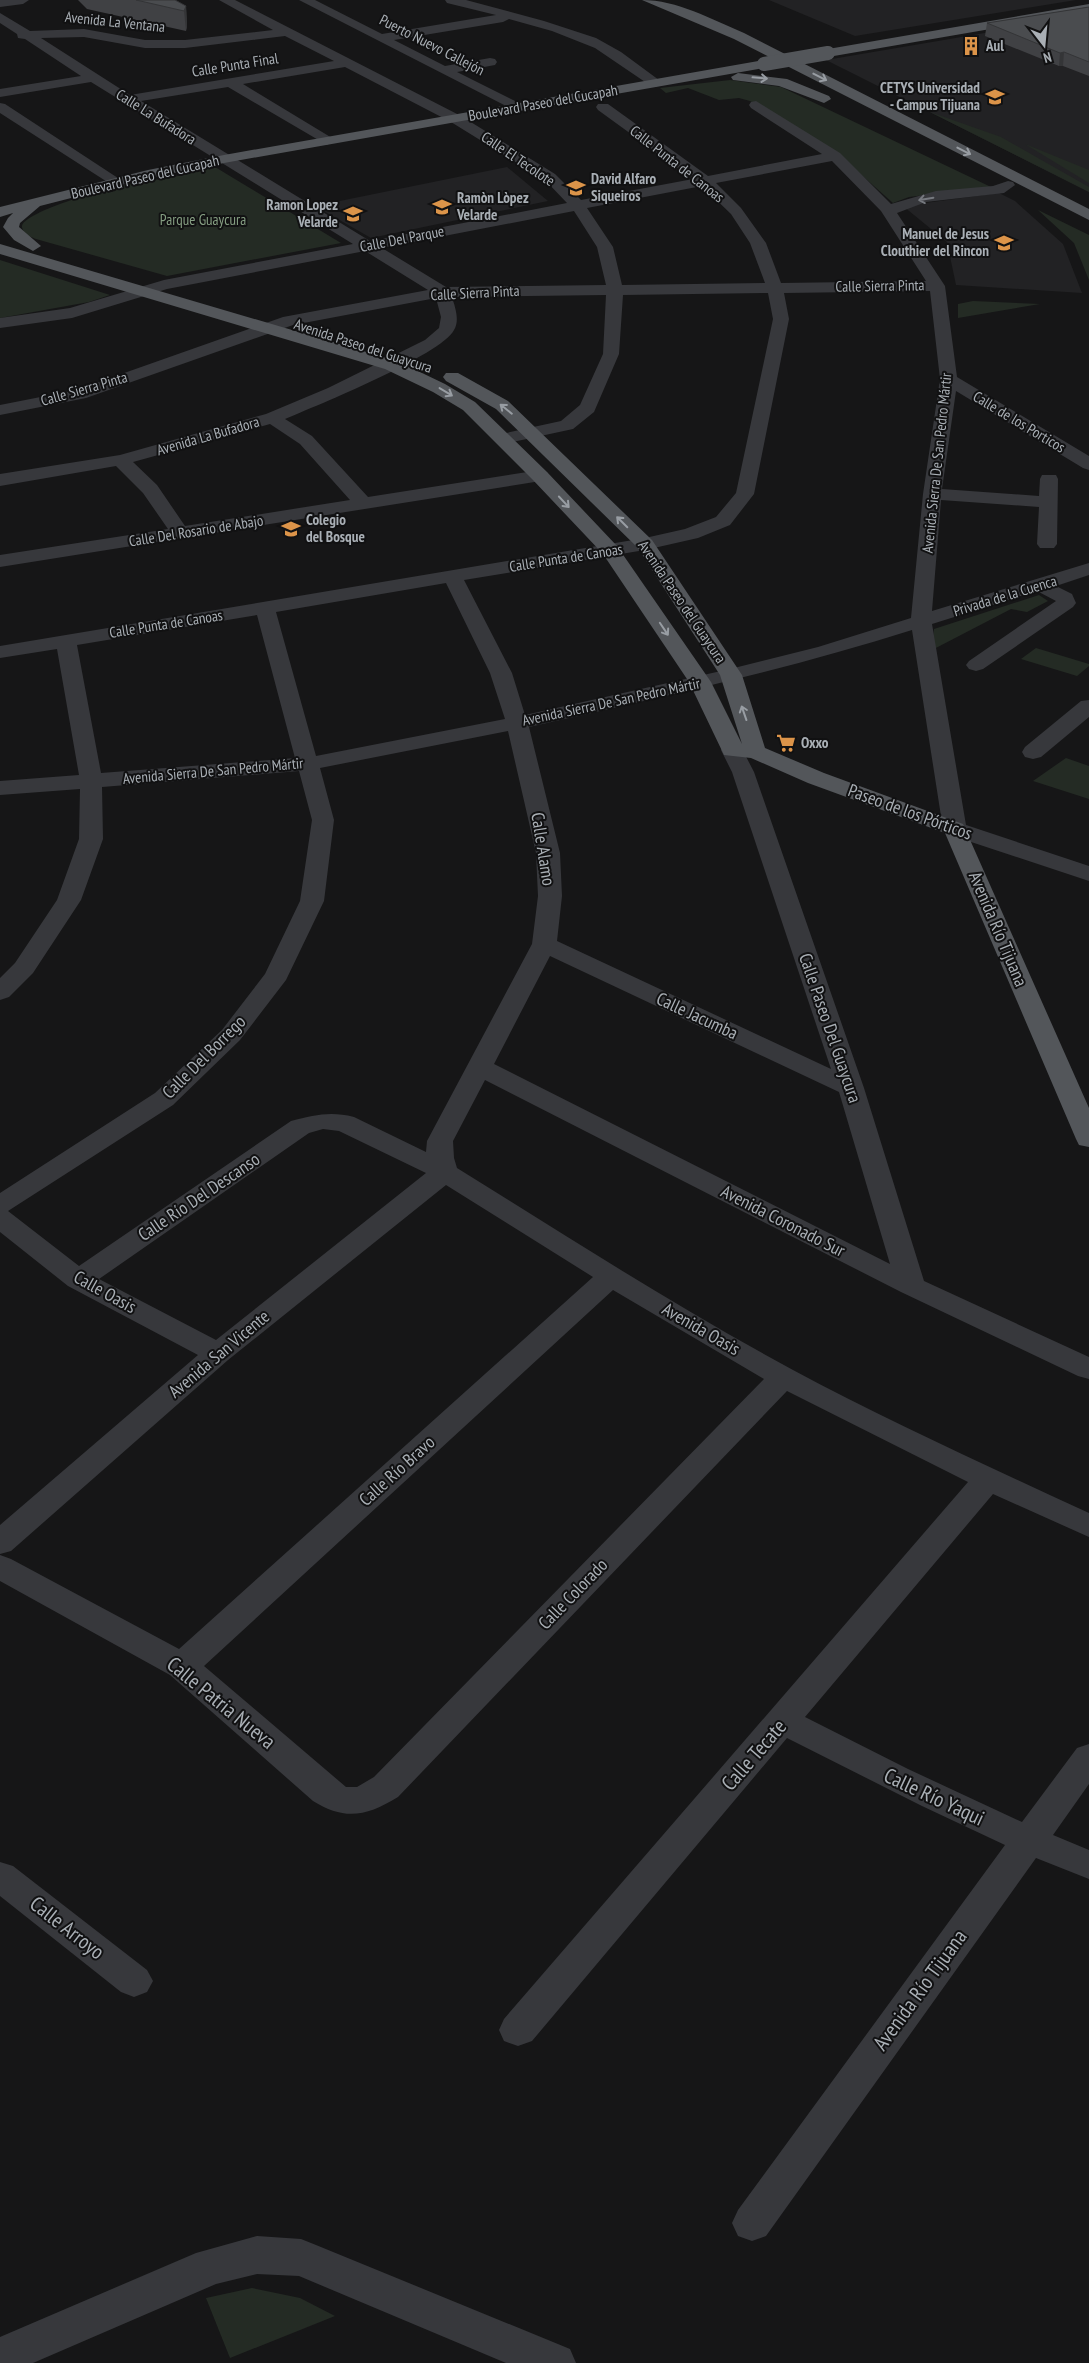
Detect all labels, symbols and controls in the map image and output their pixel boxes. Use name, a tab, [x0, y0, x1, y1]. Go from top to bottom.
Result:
street label: Avenida La Ventana	[64, 7, 166, 36]
street label: Puerto Nuevo Callejón	[377, 10, 488, 79]
north arrow	[1019, 20, 1069, 70]
building icon: Aul	[960, 35, 982, 57]
place label: Aul	[985, 36, 1004, 55]
street label: Calle Punta Final	[190, 48, 280, 81]
text: N	[1041, 48, 1054, 67]
one-way arrow	[812, 72, 827, 82]
one-way arrow	[752, 73, 768, 83]
place label: CETYS Universidad - Campus Tijuana	[880, 78, 980, 114]
street label: Boulevard Paseo del Cucapah	[467, 80, 619, 125]
street label: Calle La Bufadora	[113, 84, 200, 149]
school or university icon: CETYS Universidad - Campus Tijuana	[984, 86, 1006, 108]
street label: Calle Punta de Canoas	[626, 121, 728, 206]
street label: Calle El Tecolote	[478, 127, 559, 190]
one-way arrow	[957, 146, 972, 156]
street label: Boulevard Paseo del Cucapah	[69, 150, 221, 203]
place label: David Alfaro Siqueiros	[591, 169, 657, 205]
school or university icon: David Alfaro Siqueiros	[565, 177, 587, 199]
place label: Ramòn Lòpez Velarde	[456, 188, 529, 224]
one-way arrow	[918, 194, 934, 204]
place label: Ramon Lopez Velarde	[266, 195, 338, 231]
school or university icon: Ramòn Lòpez Velarde	[431, 196, 453, 218]
school or university icon: Ramon Lopez Velarde	[342, 203, 364, 225]
park label: Parque Guaycura	[160, 210, 246, 229]
street label: Calle Del Parque	[358, 221, 446, 256]
place label: Manuel de Jesus Clouthier del Rincon	[881, 224, 989, 260]
school or university icon: Manuel de Jesus Clouthier del Rincon	[993, 232, 1015, 254]
street label: Calle Sierra Pinta	[835, 275, 925, 296]
street label: Calle Sierra Pinta	[430, 281, 520, 304]
street label: Avenida Paseo del Guaycura	[292, 314, 435, 377]
street label: Calle Sierra Pinta	[38, 367, 129, 410]
street label: Avenida Sierra De San Pedro Mártir	[918, 371, 956, 554]
one-way arrow	[438, 387, 452, 397]
street label: Calle de los Porticos	[970, 387, 1069, 457]
one-way arrow	[499, 403, 512, 414]
street label: Avenida La Bufadora	[154, 412, 261, 459]
one-way arrow	[558, 495, 570, 508]
place label: Colegio del Bosque	[306, 510, 365, 546]
street label: Calle Del Rosario de Abajo	[127, 511, 264, 551]
one-way arrow	[616, 516, 628, 528]
school or university icon: Colegio del Bosque	[280, 518, 302, 540]
street label: Avenida Paseo del Guaycura	[634, 537, 731, 667]
street label: Calle Punta de Canoas	[508, 539, 624, 576]
street label: Privada de la Cuenca	[951, 571, 1059, 620]
street label: Calle Punta de Canoas	[108, 605, 224, 642]
one-way arrow	[659, 622, 669, 636]
street label: Avenida Sierra De San Pedro Mártir	[520, 673, 702, 730]
one-way arrow	[739, 705, 749, 721]
supermarket icon: Oxxo	[775, 732, 797, 754]
place label: Oxxo	[801, 733, 829, 752]
street label: Avenida Sierra De San Pedro Mártir	[122, 753, 305, 788]
street label: Paseo de los Pórticos	[845, 778, 975, 845]
street label: Calle Alamo	[526, 811, 561, 887]
street label: Avenida Río Tijuana	[964, 868, 1033, 990]
street label: Calle Paseo Del Guaycura	[794, 950, 867, 1106]
street label: Calle Jacumba	[653, 987, 742, 1044]
street label: Calle Del Borrego	[157, 1010, 250, 1103]
street label: Calle Río Del Descanso	[133, 1147, 264, 1246]
street label: Avenida Coronado Sur	[717, 1179, 849, 1262]
street label: Calle Oasis	[70, 1265, 141, 1318]
street label: Avenida Oasis	[658, 1297, 744, 1360]
street label: Avenida San Vicente	[163, 1305, 274, 1403]
street label: Calle Río Bravo	[354, 1430, 440, 1511]
street label: Calle Colorado	[533, 1553, 612, 1634]
street label: Calle Patria Nueva	[161, 1651, 281, 1755]
street label: Calle Tecate	[715, 1713, 792, 1796]
street label: Calle Río Yaqui	[880, 1762, 989, 1832]
street label: Calle Arroyo	[25, 1890, 110, 1965]
street label: Avenida Río Tijuana	[867, 1924, 973, 2055]

